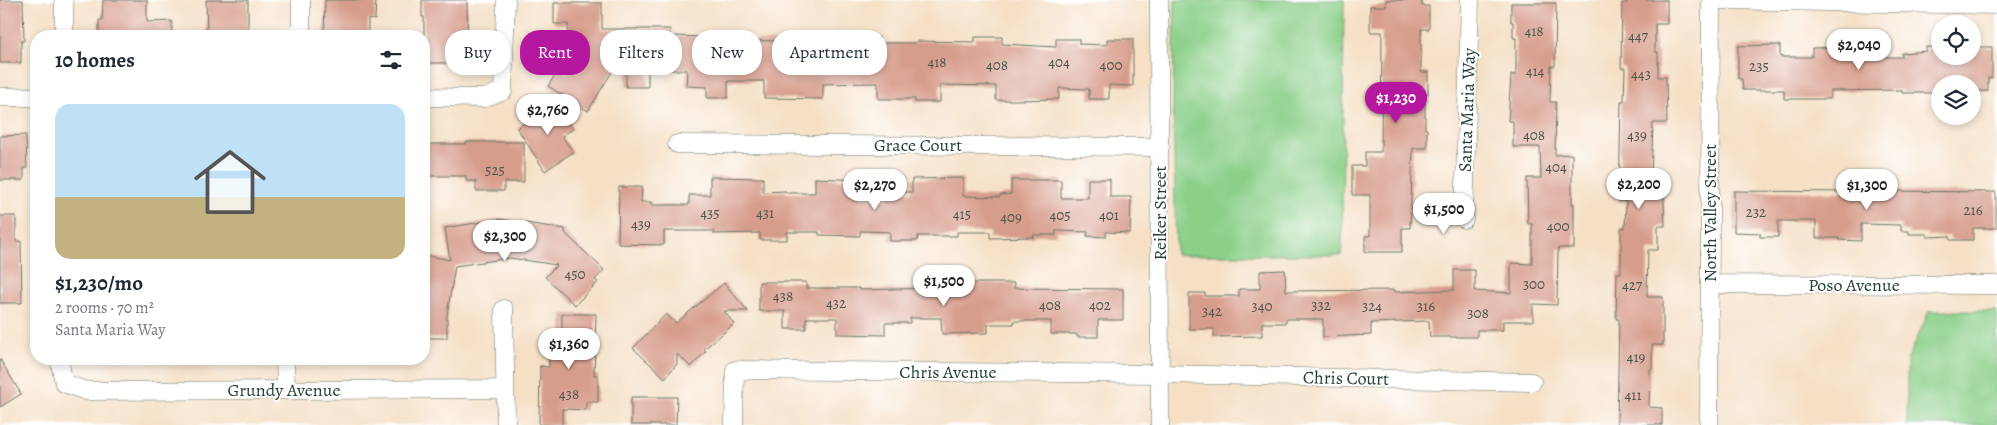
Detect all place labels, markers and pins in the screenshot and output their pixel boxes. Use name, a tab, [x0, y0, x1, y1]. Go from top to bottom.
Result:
pin: $2,040	[1818, 28, 1900, 71]
pin: $1,230	[1355, 82, 1437, 124]
pin: $2,760	[507, 94, 589, 136]
pin: $2,270	[834, 168, 916, 211]
pin: $2,200	[1598, 168, 1680, 210]
pin: $1,300	[1826, 168, 1908, 211]
pin: $1,500	[1403, 192, 1485, 235]
pin: $2,300	[464, 220, 546, 262]
pin: $1,500	[903, 264, 985, 307]
pin: $1,360	[528, 328, 610, 370]

